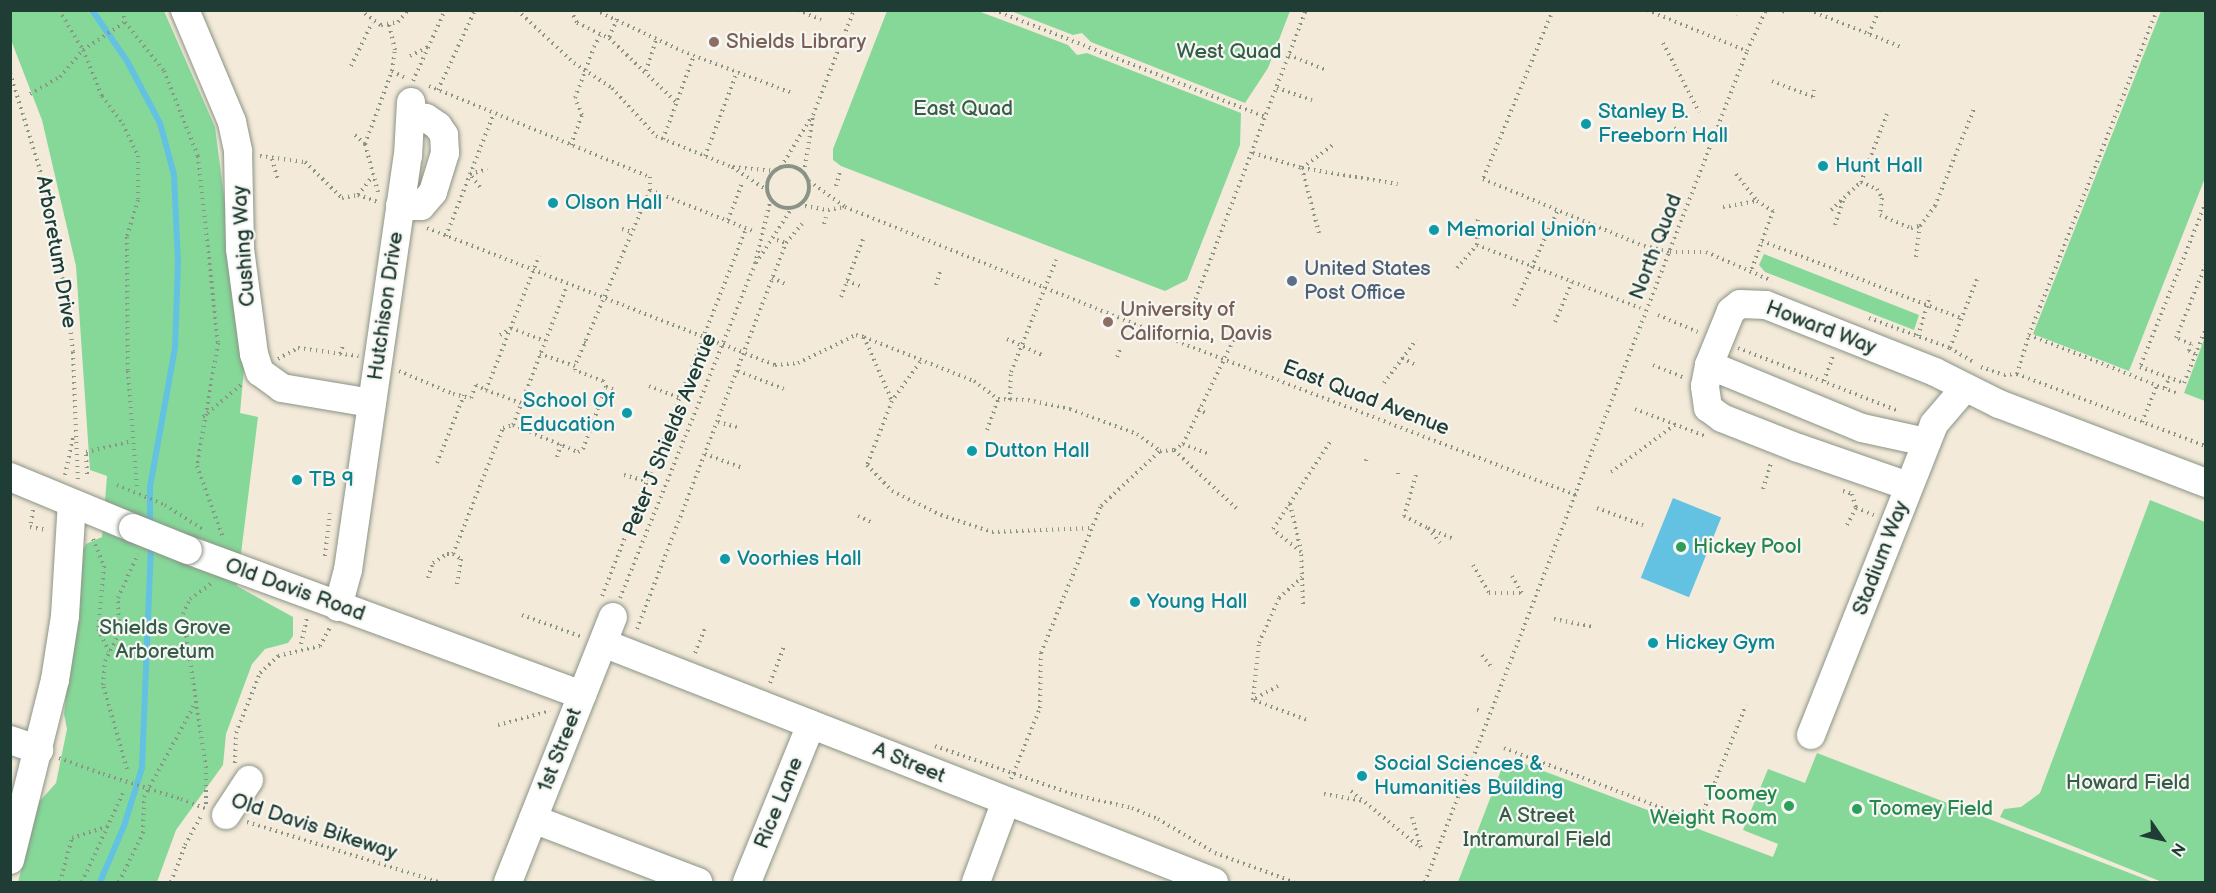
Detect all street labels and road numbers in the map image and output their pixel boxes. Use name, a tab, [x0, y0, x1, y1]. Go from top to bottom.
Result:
street label: Arboretum Drive	[30, 174, 82, 330]
street label: Cushing Way	[227, 184, 261, 308]
street label: North Quad	[1624, 191, 1688, 303]
street label: Hutchison Drive	[363, 230, 409, 382]
street label: Howard Way	[1762, 295, 1880, 361]
street label: Peter J Shields Avenue	[617, 329, 723, 541]
street label: East Quad Avenue	[1279, 355, 1453, 441]
street label: Stadium Way	[1847, 497, 1915, 619]
street label: Old Davis Road	[222, 553, 368, 627]
street label: 1st Street	[532, 704, 588, 796]
street label: A Street	[869, 737, 949, 789]
street label: Rice Lane	[749, 753, 809, 853]
street label: Old Davis Bikeway	[228, 788, 400, 866]

